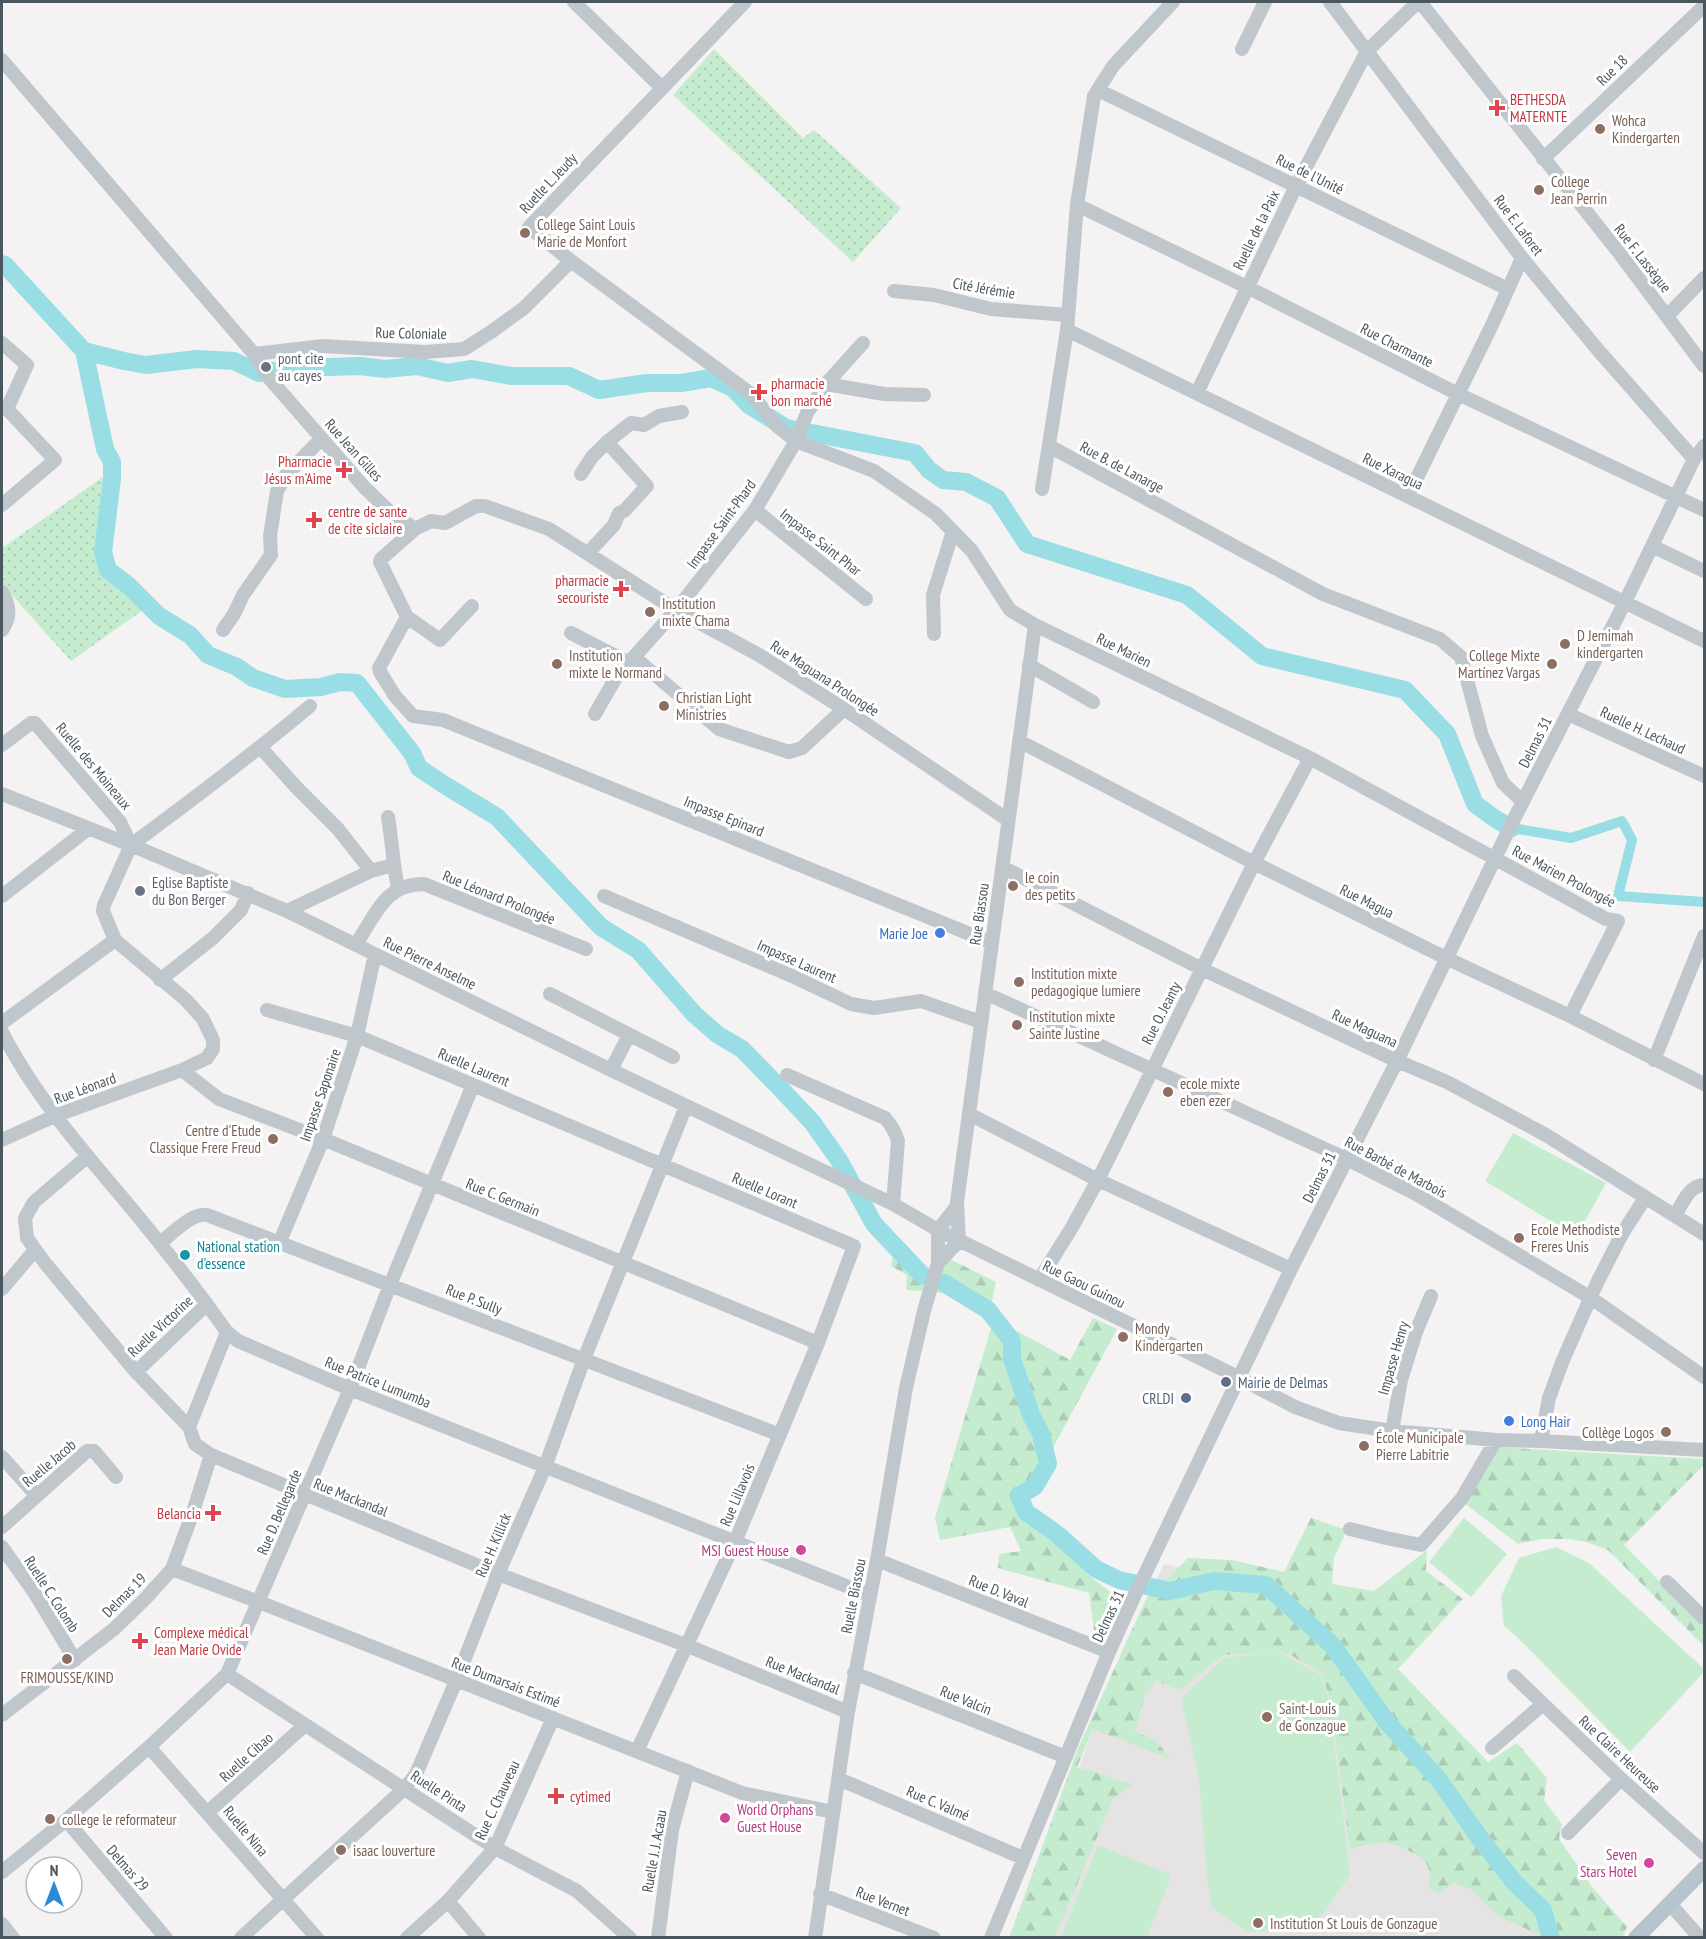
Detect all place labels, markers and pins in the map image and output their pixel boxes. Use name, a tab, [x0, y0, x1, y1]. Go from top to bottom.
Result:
place label: BETHESDA MATERNTE	[1510, 90, 1567, 126]
marker: BETHESDA MATERNTE	[1488, 99, 1506, 117]
place label: Wohca Kindergarten	[1612, 111, 1680, 147]
marker: Wohca Kindergarten	[1593, 122, 1607, 136]
place label: College Jean Perrin	[1550, 172, 1607, 208]
marker: College Jean Perrin	[1532, 183, 1546, 197]
place label: College Saint Louis Marie de Monfort	[537, 215, 635, 251]
marker: College Saint Louis Marie de Monfort	[518, 226, 532, 240]
place label: pont cite au cayes	[278, 349, 324, 385]
marker: pont cite au cayes	[259, 360, 273, 374]
place label: pharmacie bon marché	[771, 374, 832, 410]
marker: pharmacie bon marché	[752, 385, 766, 399]
place label: Pharmacie Jésus m'Aime	[264, 452, 332, 488]
marker: Pharmacie Jésus m'Aime	[337, 463, 351, 477]
place label: centre de sante de cite siclaire	[328, 502, 407, 538]
marker: centre de sante de cite siclaire	[305, 511, 323, 529]
place label: pharmacie secouriste	[555, 571, 609, 607]
marker: pharmacie secouriste	[614, 582, 628, 596]
place label: Institution mixte Chama	[662, 594, 730, 630]
marker: Institution mixte Chama	[643, 605, 657, 619]
place label: D Jemimah kindergarten	[1577, 626, 1643, 662]
marker: D Jemimah kindergarten	[1558, 637, 1572, 651]
place label: Institution mixte le Normand	[569, 646, 662, 682]
place label: College Mixte Martínez Vargas	[1458, 646, 1540, 682]
marker: Institution mixte le Normand	[550, 657, 564, 671]
marker: College Mixte Martínez Vargas	[1545, 657, 1559, 671]
place label: Christian Light Ministries	[676, 688, 752, 724]
marker: Christian Light Ministries	[657, 699, 671, 713]
place label: le coin des petits	[1025, 868, 1075, 904]
place label: Eglise Baptiste du Bon Berger	[152, 873, 228, 909]
marker: le coin des petits	[1006, 879, 1020, 893]
marker: Eglise Baptiste du Bon Berger	[133, 884, 147, 898]
place label: Marie Joe	[879, 924, 928, 943]
marker: Marie Joe	[933, 926, 947, 940]
place label: Institution mixte pedagogique lumiere	[1031, 964, 1141, 1000]
marker: Institution mixte pedagogique lumiere	[1012, 975, 1026, 989]
place label: Institution mixte Sainte Justine	[1029, 1007, 1115, 1043]
marker: Institution mixte Sainte Justine	[1010, 1018, 1024, 1032]
place label: ecole mixte eben ezer	[1180, 1074, 1240, 1110]
marker: ecole mixte eben ezer	[1161, 1085, 1175, 1099]
place label: Centre d'Etude Classique Frere Freud	[149, 1121, 261, 1157]
marker: Centre d'Etude Classique Frere Freud	[266, 1132, 280, 1146]
place label: Ecole Methodiste Freres Unis	[1531, 1220, 1620, 1256]
marker: Ecole Methodiste Freres Unis	[1512, 1231, 1526, 1245]
place label: National station d'essence	[197, 1237, 280, 1273]
marker: National station d'essence	[178, 1248, 192, 1262]
place label: Mondy Kindergarten	[1135, 1319, 1203, 1355]
marker: Mondy Kindergarten	[1116, 1330, 1130, 1344]
place label: Mairie de Delmas	[1238, 1373, 1328, 1392]
marker: Mairie de Delmas	[1219, 1375, 1233, 1389]
place label: CRLDI	[1142, 1389, 1174, 1408]
marker: CRLDI	[1179, 1391, 1193, 1405]
place label: Long Hair	[1521, 1412, 1572, 1431]
marker: Long Hair	[1502, 1414, 1516, 1428]
place label: Collège Logos	[1582, 1423, 1654, 1442]
marker: Collège Logos	[1659, 1425, 1673, 1439]
place label: École Municipale Pierre Labitrie	[1376, 1428, 1464, 1464]
marker: École Municipale Pierre Labitrie	[1357, 1439, 1371, 1453]
place label: Belancia	[157, 1504, 201, 1523]
marker: Belancia	[206, 1506, 220, 1520]
place label: MSI Guest House	[702, 1541, 789, 1560]
marker: MSI Guest House	[794, 1543, 808, 1557]
place label: Complexe médical Jean Marie Ovide	[153, 1623, 249, 1659]
marker: Complexe médical Jean Marie Ovide	[131, 1632, 149, 1650]
marker: FRIMOUSSE/KIND	[60, 1652, 74, 1666]
place label: FRIMOUSSE/KIND	[20, 1668, 114, 1687]
place label: Saint-Louis de Gonzague	[1279, 1699, 1346, 1735]
marker: Saint-Louis de Gonzague	[1260, 1710, 1274, 1724]
marker: cytimed	[547, 1787, 565, 1805]
place label: cytimed	[570, 1787, 611, 1806]
place label: World Orphans Guest House	[737, 1800, 813, 1836]
place label: college le reformateur	[62, 1810, 177, 1829]
marker: World Orphans Guest House	[718, 1811, 732, 1825]
marker: college le reformateur	[43, 1812, 57, 1826]
place label: isaac louverture	[353, 1841, 435, 1860]
marker: isaac louverture	[334, 1843, 348, 1857]
place label: Seven Stars Hotel	[1580, 1845, 1638, 1881]
marker: Seven Stars Hotel	[1642, 1856, 1656, 1870]
place label: Institution St Louis de Gonzague	[1270, 1914, 1437, 1933]
marker: Institution St Louis de Gonzague	[1251, 1916, 1265, 1930]

